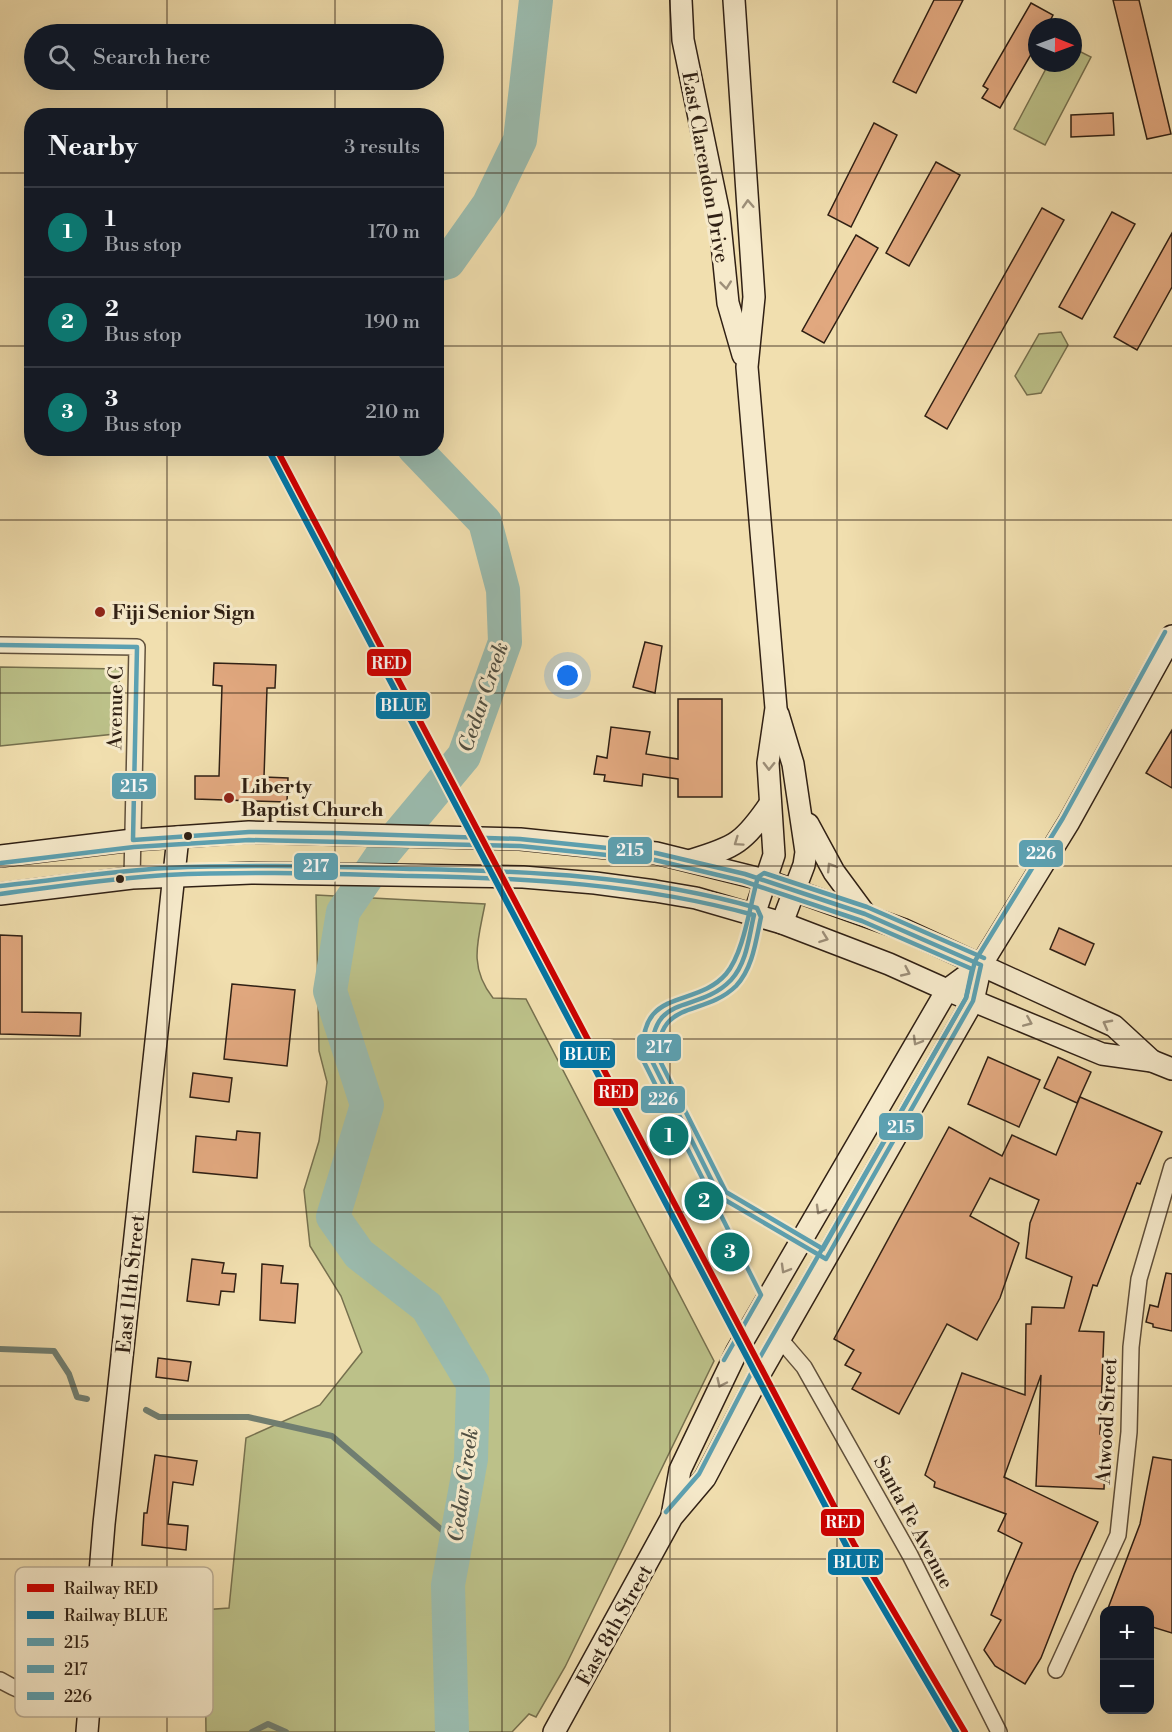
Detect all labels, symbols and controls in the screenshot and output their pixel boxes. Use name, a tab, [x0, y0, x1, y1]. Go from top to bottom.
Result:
north arrow	[1028, 18, 1082, 72]
search box	[24, 24, 444, 90]
icon: search	[45, 41, 78, 74]
text: Search here	[93, 44, 210, 71]
street label: East Clarendon Drive	[675, 70, 734, 265]
text: Nearby	[48, 131, 138, 163]
text: 3 results	[344, 135, 420, 160]
one-way arrow	[742, 199, 755, 208]
text: 1	[105, 206, 116, 233]
text: 1	[63, 220, 72, 245]
text: 170 m	[368, 220, 420, 245]
text: Bus stop	[105, 233, 182, 258]
one-way arrow	[720, 281, 732, 290]
text: 2	[105, 296, 119, 323]
text: 2	[61, 310, 74, 335]
text: 190 m	[365, 310, 420, 335]
text: Bus stop	[105, 323, 182, 348]
text: 3	[105, 386, 118, 413]
text: 3	[61, 400, 74, 425]
text: 210 m	[365, 400, 420, 425]
text: Bus stop	[105, 413, 182, 438]
place label: Fiji Senior Sign	[112, 601, 256, 626]
marker: Fiji Senior Sign	[93, 605, 107, 619]
water label: Cedar Creek	[453, 639, 515, 756]
line badge: RED	[366, 648, 412, 677]
text: RED	[371, 654, 407, 674]
your location	[553, 661, 582, 690]
street label: Avenue C	[103, 666, 130, 751]
line badge: BLUE	[375, 691, 431, 720]
text: BLUE	[380, 696, 426, 716]
one-way arrow	[763, 761, 775, 770]
line badge: 215	[111, 772, 157, 800]
place label: Liberty Baptist Church	[241, 775, 384, 823]
text: 215	[120, 777, 148, 797]
marker: Liberty Baptist Church	[222, 791, 236, 805]
unlabelled marker	[182, 830, 194, 842]
one-way arrow	[734, 835, 745, 846]
line badge: 215	[607, 836, 653, 865]
line badge: 226	[1018, 839, 1064, 868]
text: 215	[616, 841, 644, 861]
text: 226	[1026, 844, 1056, 864]
line badge: 217	[293, 852, 339, 881]
text: 217	[303, 857, 330, 877]
one-way arrow	[827, 862, 838, 873]
unlabelled marker	[114, 873, 126, 885]
one-way arrow	[818, 931, 829, 944]
one-way arrow	[900, 964, 911, 976]
one-way arrow	[1021, 1015, 1032, 1027]
one-way arrow	[1103, 1020, 1114, 1031]
line badge: 217	[636, 1033, 682, 1062]
one-way arrow	[913, 1035, 924, 1045]
text: 217	[646, 1038, 673, 1058]
line badge: BLUE	[559, 1040, 616, 1069]
text: BLUE	[564, 1045, 610, 1065]
line badge: RED	[593, 1078, 639, 1107]
text: RED	[598, 1083, 634, 1103]
line badge: 226	[640, 1085, 686, 1114]
text: 226	[648, 1090, 678, 1110]
line badge: 215	[878, 1112, 924, 1141]
pin: 1	[650, 1114, 688, 1158]
text: 215	[887, 1118, 915, 1138]
pin: 2	[684, 1178, 724, 1224]
one-way arrow	[815, 1204, 827, 1214]
street label: East 11th Street	[112, 1213, 151, 1355]
pin: 3	[710, 1230, 750, 1274]
one-way arrow	[781, 1263, 793, 1273]
street label: Atwood Street	[1092, 1357, 1123, 1486]
one-way arrow	[717, 1377, 729, 1388]
water label: Cedar Creek	[443, 1427, 485, 1544]
street label: Santa Fe Avenue	[867, 1452, 958, 1594]
line badge: RED	[820, 1508, 865, 1537]
text: RED	[825, 1513, 861, 1533]
line badge: BLUE	[827, 1548, 884, 1576]
text: BLUE	[833, 1553, 879, 1573]
street label: East 8th Street	[572, 1561, 659, 1690]
legend	[15, 1567, 213, 1717]
text: Railway RED	[64, 1579, 158, 1599]
text: Railway BLUE	[64, 1606, 168, 1626]
map controls	[1100, 1606, 1154, 1714]
button: +	[1100, 1606, 1154, 1660]
text: 215	[64, 1633, 89, 1653]
text: 217	[64, 1660, 87, 1680]
button: −	[1100, 1660, 1154, 1714]
text: 226	[64, 1687, 92, 1707]

